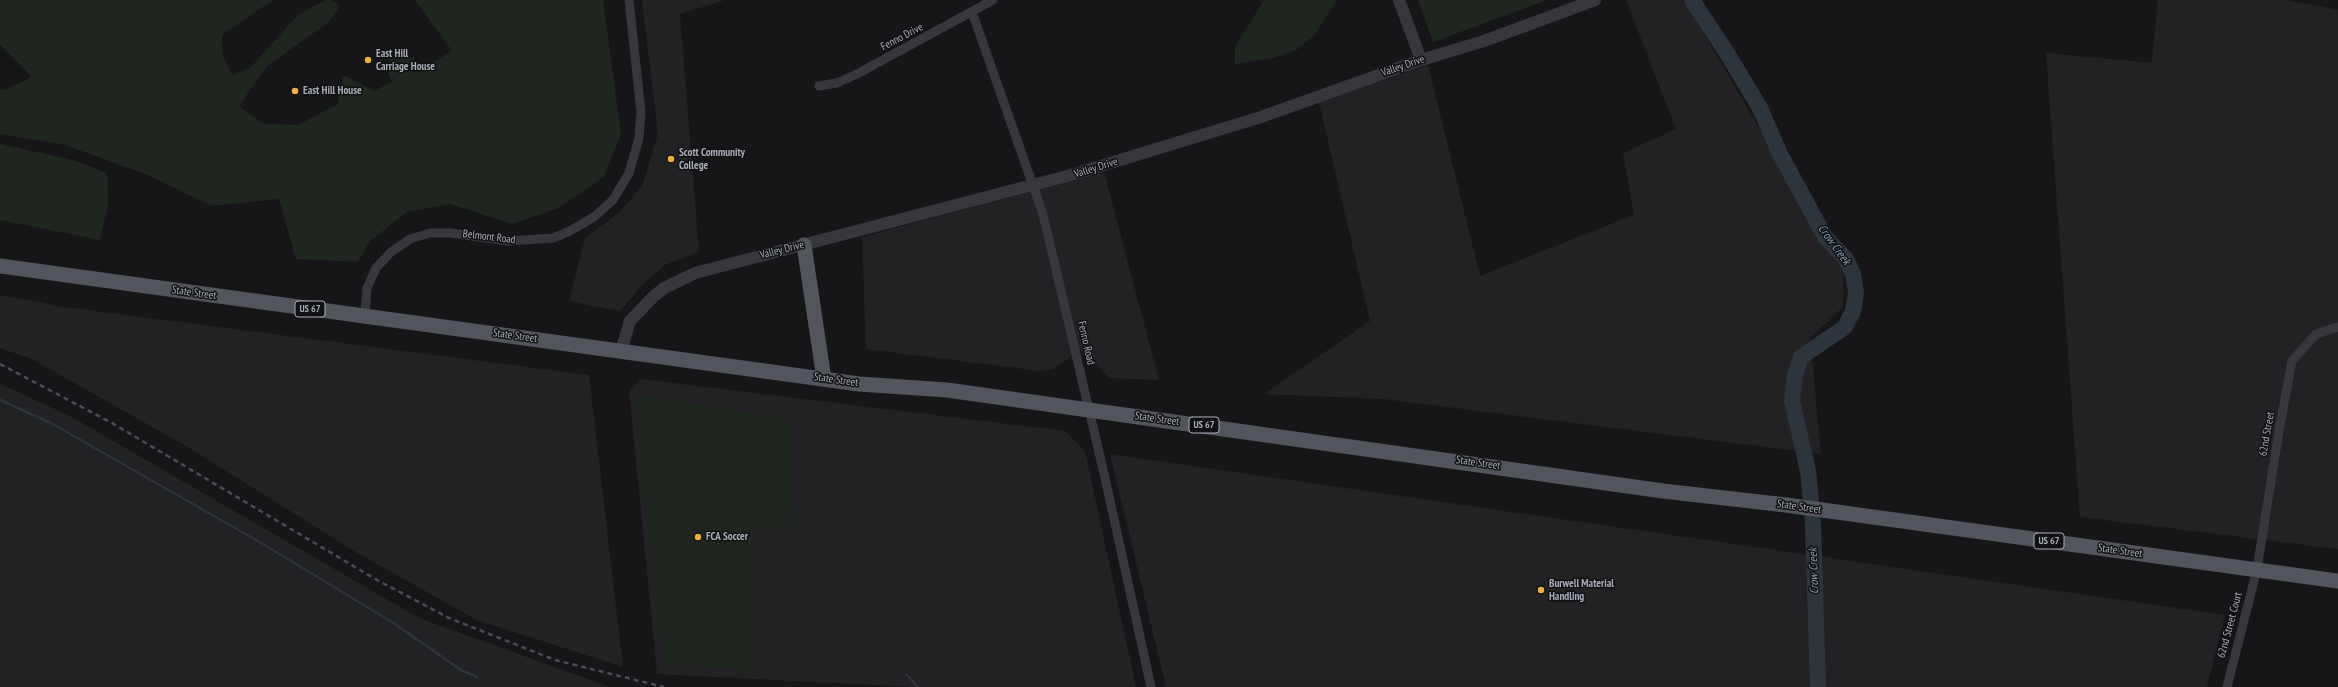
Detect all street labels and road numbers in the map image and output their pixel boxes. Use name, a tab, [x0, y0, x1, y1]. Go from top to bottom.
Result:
street label: Fenno Drive	[879, 20, 925, 54]
street label: Valley Drive	[1380, 52, 1426, 80]
street label: Valley Drive	[1073, 155, 1119, 181]
street label: Belmont Road	[462, 227, 516, 247]
street label: Valley Drive	[759, 238, 805, 262]
street label: State Street	[171, 283, 217, 303]
road number: US 67	[295, 301, 325, 317]
street label: Fenno Road	[1075, 320, 1097, 366]
street label: State Street	[492, 326, 538, 346]
street label: State Street	[813, 370, 859, 390]
street label: State Street	[1134, 409, 1180, 429]
street label: 62nd Street	[2257, 411, 2277, 457]
road number: US 67	[1189, 417, 1219, 433]
street label: State Street	[1455, 453, 1501, 473]
street label: State Street	[1776, 497, 1822, 517]
road number: US 67	[2034, 533, 2064, 549]
street label: State Street	[2097, 541, 2143, 561]
street label: 62nd Street Court	[2215, 591, 2245, 659]

